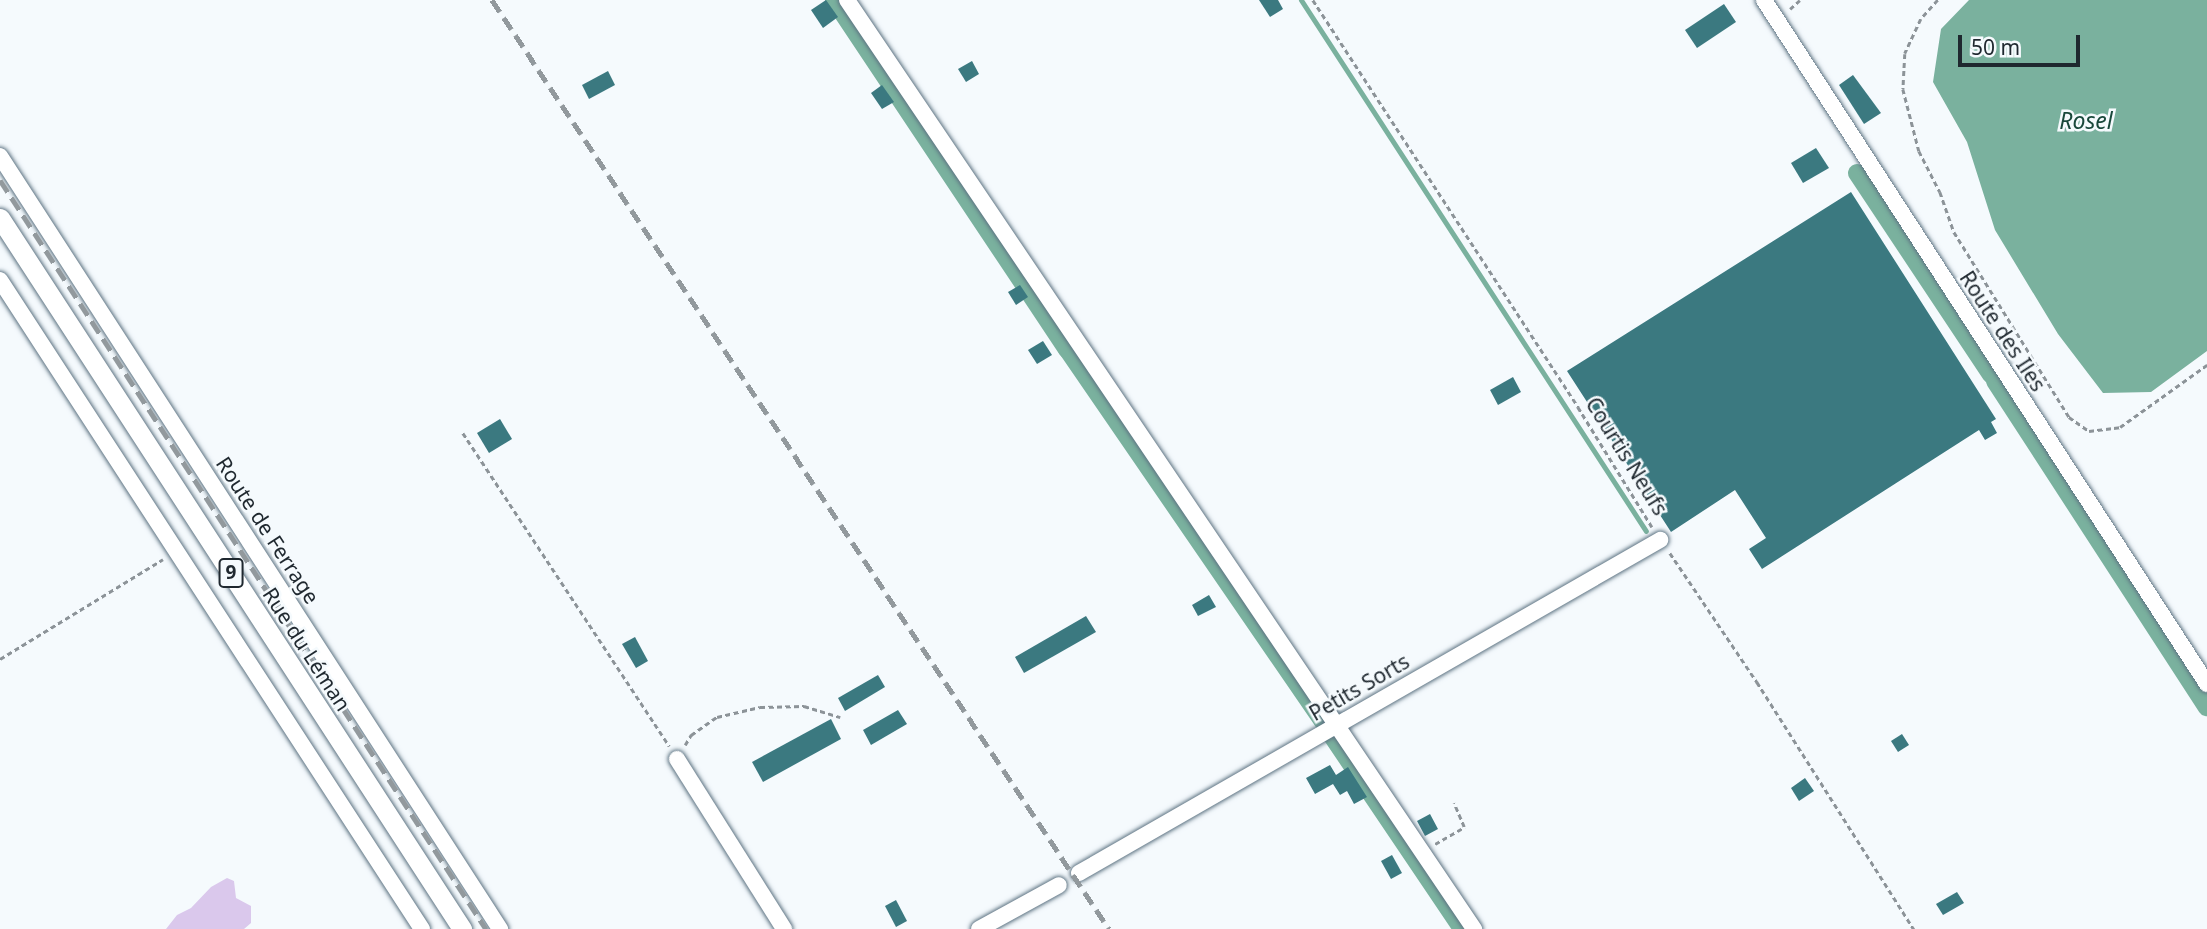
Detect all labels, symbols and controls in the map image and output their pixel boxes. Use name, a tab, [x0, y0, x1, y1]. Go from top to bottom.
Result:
scale bar	[1962, 21, 2084, 65]
text: 50 m	[1971, 33, 2020, 61]
water label: Rosel	[2059, 106, 2113, 134]
street label: Route des Iles	[1955, 266, 2051, 396]
street label: Courtis Neufs	[1581, 392, 1673, 520]
street label: Route de Ferrage	[211, 452, 325, 608]
road number: 9	[217, 558, 245, 588]
street label: Rue du Léman	[258, 583, 356, 715]
street label: Petits Sorts	[1305, 648, 1413, 726]

